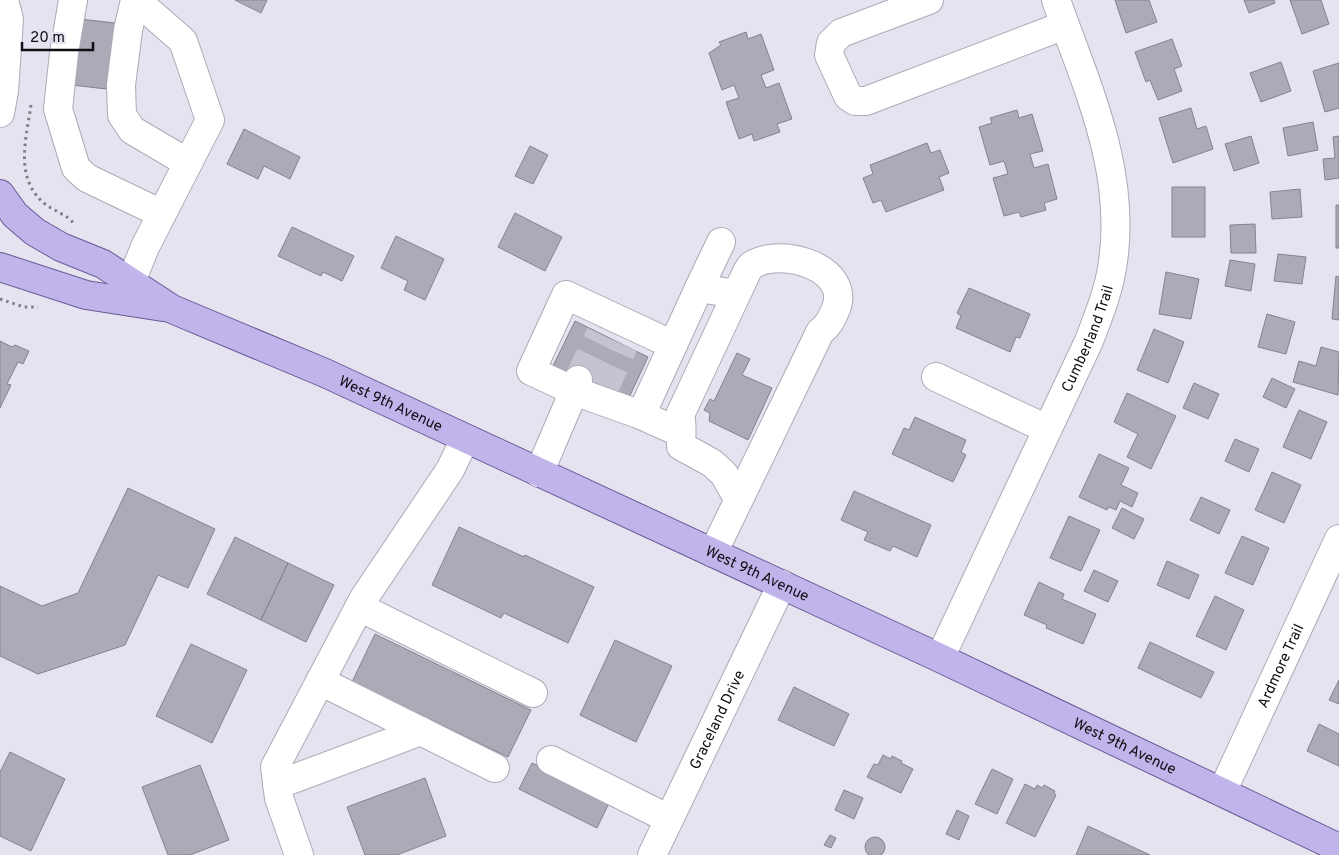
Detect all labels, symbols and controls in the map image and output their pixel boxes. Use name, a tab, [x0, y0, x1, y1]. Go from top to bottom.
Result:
scale bar	[22, 20, 94, 52]
text: 20 m	[30, 29, 65, 48]
street label: Cumberland Trail	[1058, 283, 1119, 396]
street label: West 9th Avenue	[335, 373, 445, 437]
street label: West 9th Avenue	[702, 542, 812, 607]
street label: Ardmore Trail	[1254, 621, 1309, 711]
street label: Graceland Drive	[686, 668, 750, 773]
street label: West 9th Avenue	[1069, 715, 1179, 780]

